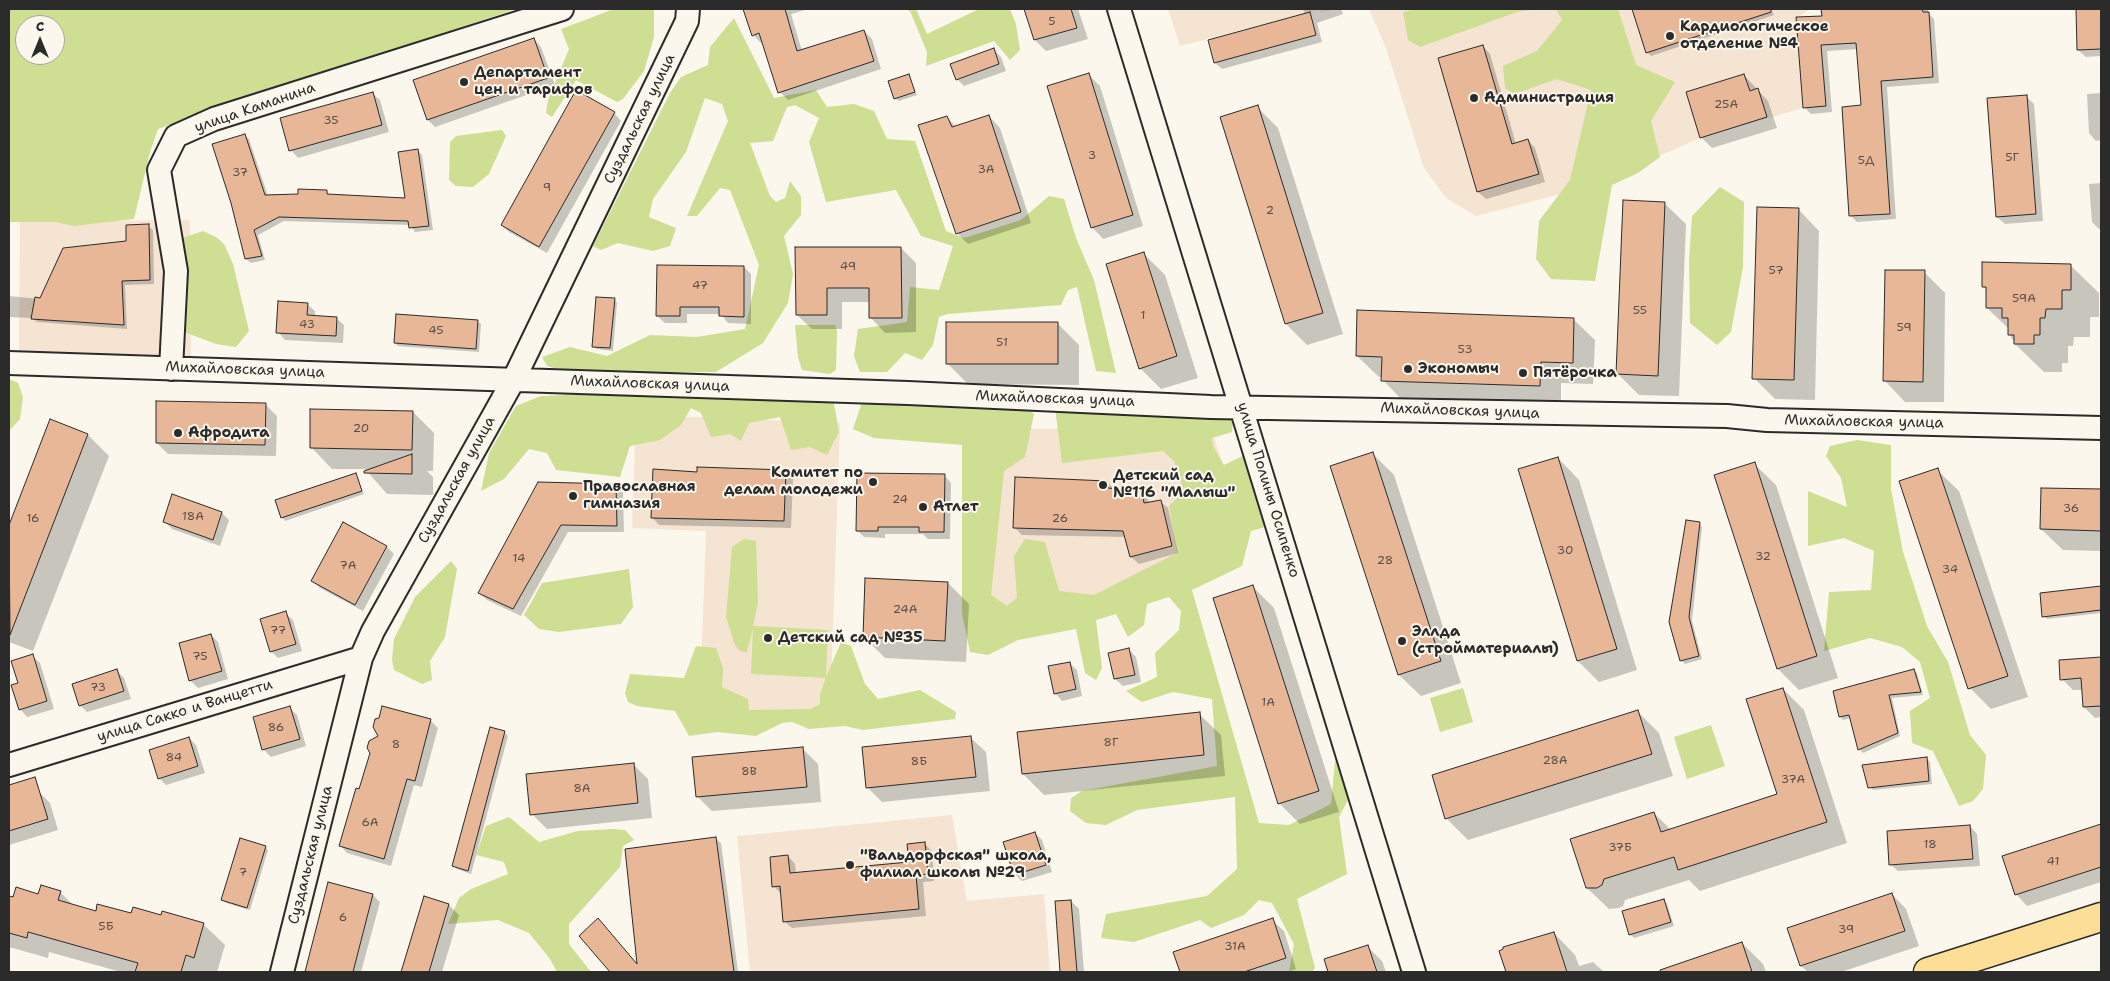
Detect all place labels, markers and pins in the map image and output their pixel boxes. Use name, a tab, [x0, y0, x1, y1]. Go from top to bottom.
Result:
place label: Кардиологическое отделение №4	[1680, 18, 1829, 53]
marker: Кардиологическое отделение №4	[1664, 30, 1676, 42]
place label: Департамент цен и тарифов	[474, 64, 592, 99]
marker: Департамент цен и тарифов	[458, 76, 470, 88]
place label: Администрация	[1484, 89, 1614, 107]
marker: Администрация	[1468, 92, 1480, 104]
place label: Экономыч	[1418, 360, 1499, 378]
marker: Экономыч	[1402, 363, 1414, 375]
place label: Пятёрочка	[1533, 364, 1617, 382]
marker: Пятёрочка	[1517, 367, 1529, 379]
place label: Афродита	[188, 424, 269, 442]
marker: Афродита	[172, 427, 184, 439]
place label: Комитет по делам молодежи	[724, 464, 863, 499]
place label: Детский сад №116 "Малыш"	[1113, 467, 1235, 502]
marker: Комитет по делам молодежи	[867, 476, 879, 488]
place label: Православная гимназия	[583, 478, 696, 513]
marker: Детский сад №116 "Малыш"	[1097, 479, 1109, 491]
marker: Православная гимназия	[567, 490, 579, 502]
place label: Атлет	[933, 498, 979, 516]
marker: Атлет	[917, 501, 929, 513]
place label: Эллда (стройматериалы)	[1412, 623, 1559, 658]
place label: Детский сад №35	[778, 629, 923, 647]
marker: Детский сад №35	[762, 632, 774, 644]
marker: Эллда (стройматериалы)	[1396, 635, 1408, 647]
place label: "Вальдорфская" школа, филиал школы №29	[860, 847, 1052, 882]
marker: "Вальдорфская" школа, филиал школы №29	[844, 859, 856, 871]

